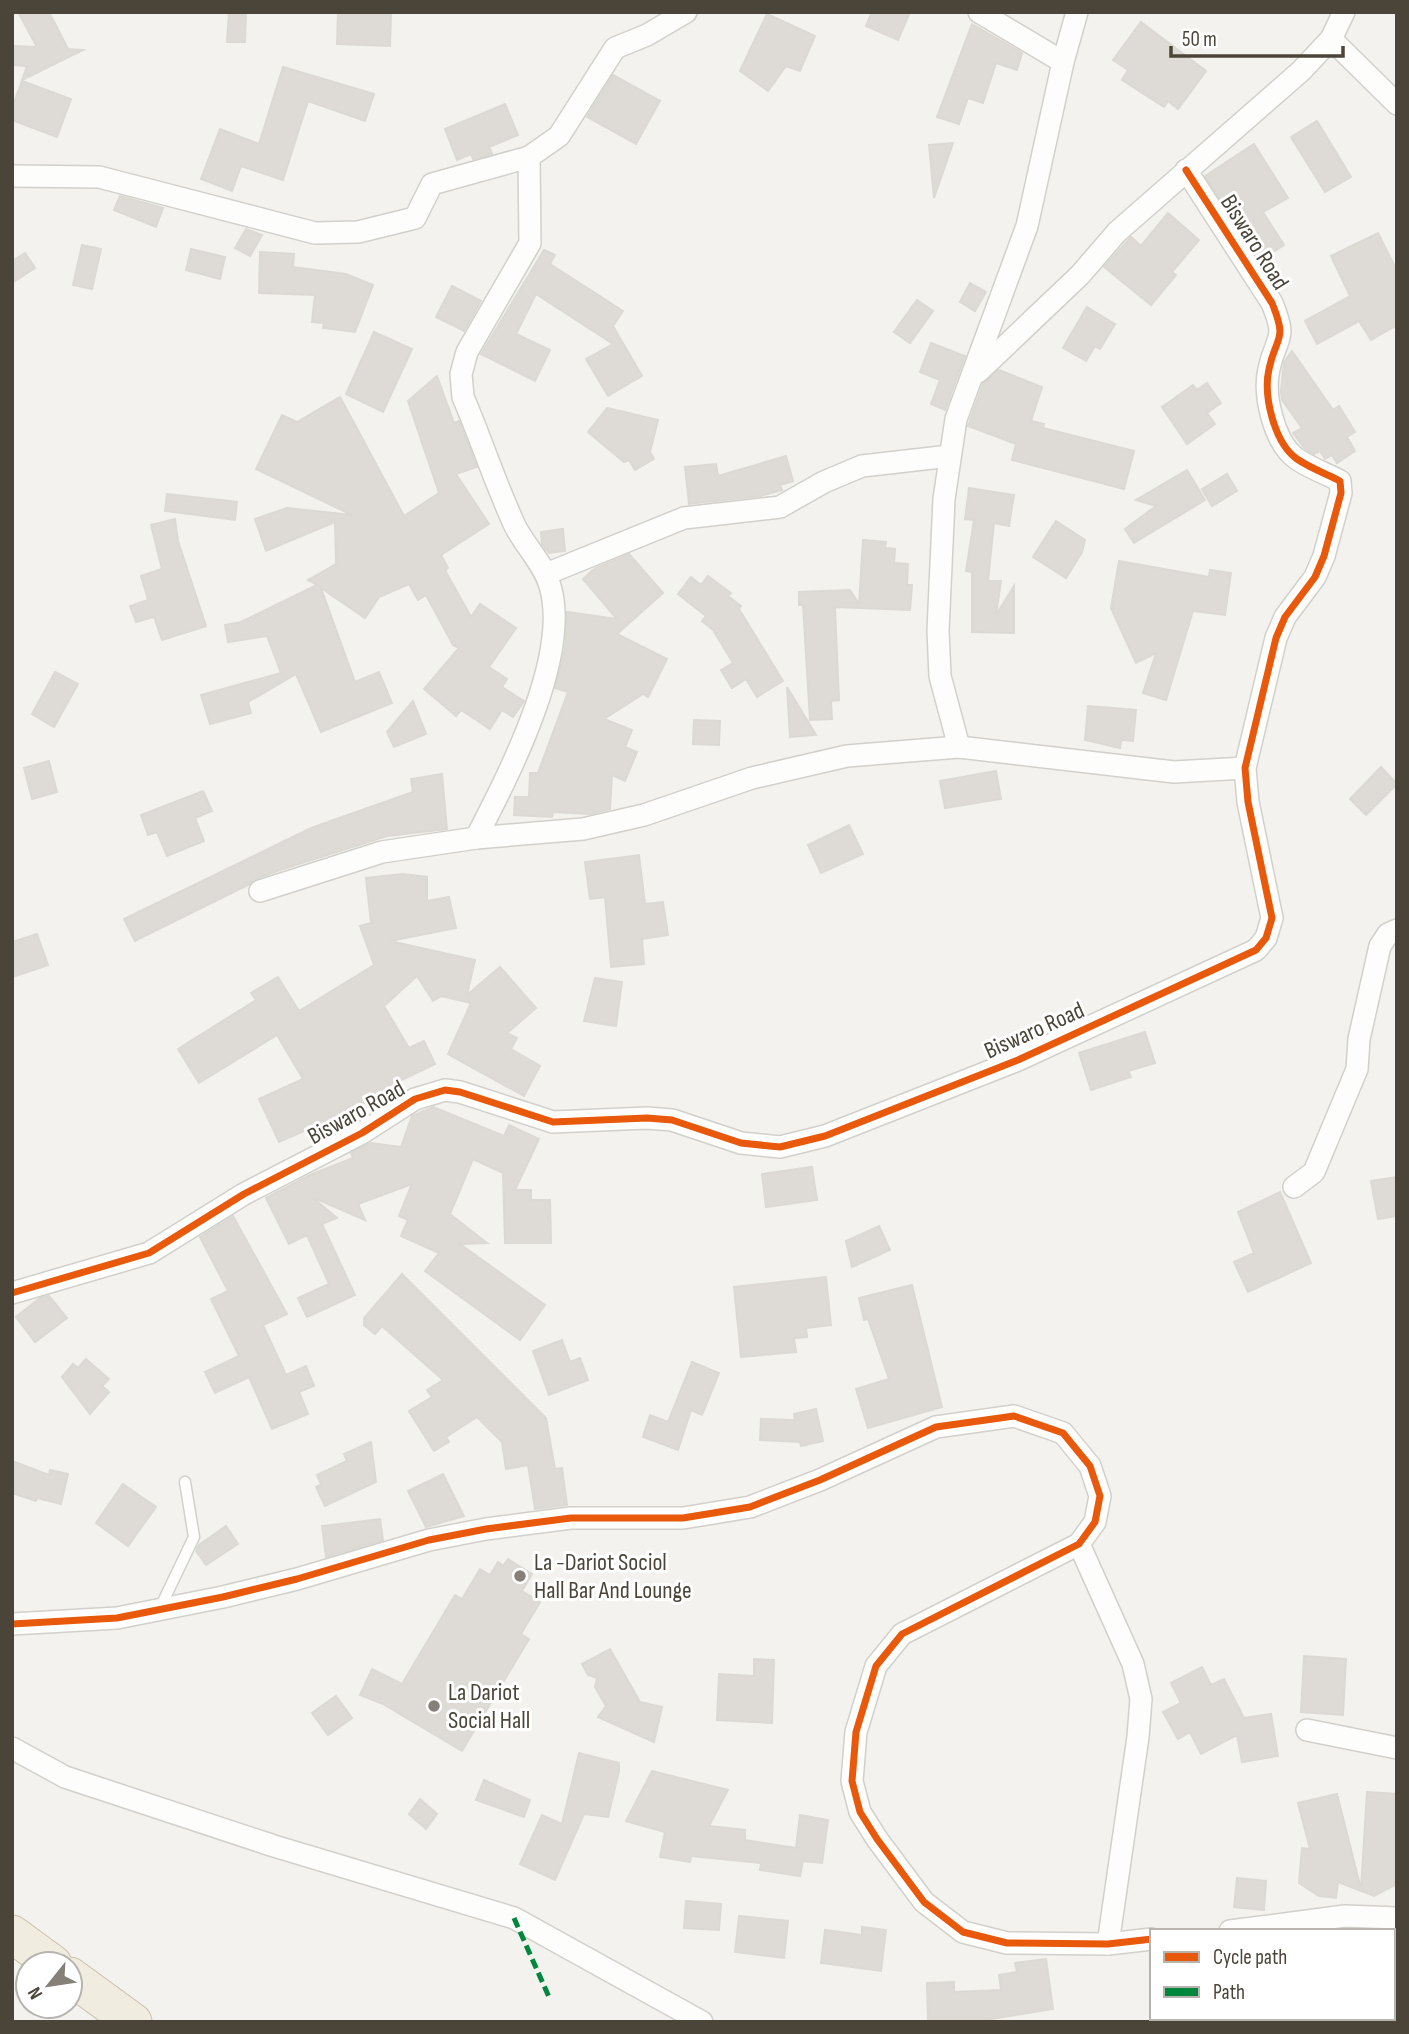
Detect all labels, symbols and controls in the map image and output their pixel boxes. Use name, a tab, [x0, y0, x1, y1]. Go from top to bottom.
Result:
scale bar	[1171, 14, 1342, 58]
text: 50 m	[1182, 27, 1217, 52]
street label: Biswaro Road	[1214, 189, 1295, 295]
street label: Biswaro Road	[980, 996, 1089, 1065]
street label: Biswaro Road	[303, 1074, 410, 1151]
place label: La -Dariot Sociol Hall Bar And Lounge	[534, 1548, 692, 1605]
marker: La -Dariot Sociol Hall Bar And Lounge	[512, 1568, 528, 1584]
place label: La Dariot Social Hall	[448, 1678, 530, 1735]
marker: La Dariot Social Hall	[426, 1698, 442, 1714]
legend	[1150, 1929, 1395, 2020]
text: Cycle path	[1213, 1945, 1287, 1970]
north arrow	[14, 1950, 84, 2020]
text: Path	[1213, 1980, 1245, 2005]
text: N	[23, 1983, 48, 2003]

